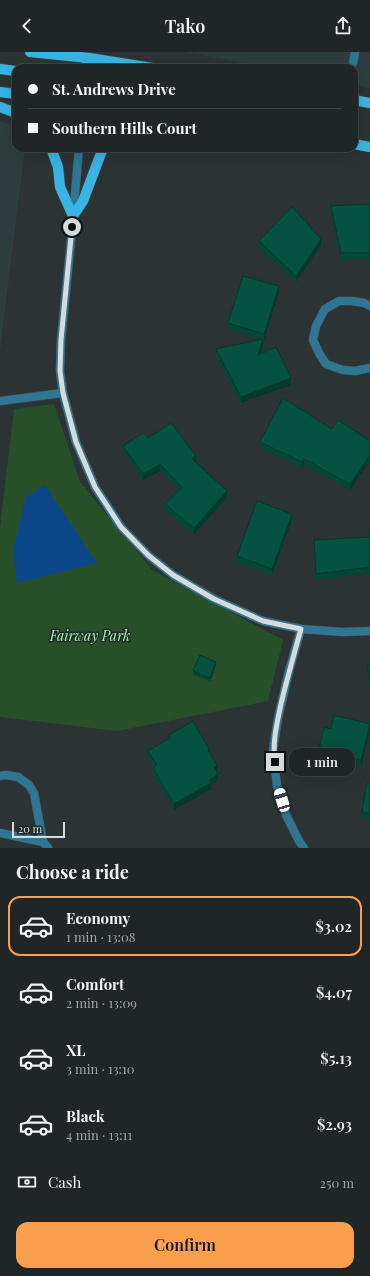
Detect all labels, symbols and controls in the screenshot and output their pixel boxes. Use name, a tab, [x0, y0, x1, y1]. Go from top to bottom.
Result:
text: Tako	[165, 14, 205, 38]
icon: back	[16, 15, 38, 37]
icon: share	[332, 15, 354, 37]
text: St. Andrews Drive	[52, 79, 176, 99]
text: Southern Hills Court	[52, 118, 197, 138]
route start	[63, 218, 81, 236]
park label: Fairway Park	[49, 626, 130, 645]
callout: 1 min	[289, 748, 355, 776]
route end	[266, 753, 284, 771]
text: 1 min	[306, 753, 338, 770]
car	[273, 787, 291, 813]
scale bar	[12, 820, 65, 839]
text: 20 m	[18, 821, 42, 836]
text: Choose a ride	[16, 860, 129, 884]
icon: car	[18, 908, 54, 944]
text: Economy	[66, 908, 130, 928]
text: $3.02	[316, 916, 352, 936]
text: 1 min · 13:08	[66, 928, 136, 945]
icon: car	[18, 974, 54, 1010]
text: Comfort	[66, 974, 124, 994]
text: $4.07	[316, 982, 352, 1002]
text: 2 min · 13:09	[66, 994, 137, 1011]
icon: car	[18, 1040, 54, 1076]
text: XL	[66, 1040, 86, 1060]
text: $5.13	[320, 1048, 352, 1068]
text: 3 min · 13:10	[66, 1060, 135, 1077]
icon: car	[18, 1106, 54, 1142]
text: Black	[66, 1106, 105, 1126]
text: $2.93	[317, 1114, 352, 1134]
text: 4 min · 13:11	[66, 1126, 132, 1143]
icon: cash	[16, 1171, 38, 1193]
text: Cash	[48, 1172, 81, 1192]
text: 250 m	[320, 1174, 354, 1191]
button: Confirm	[16, 1222, 354, 1268]

